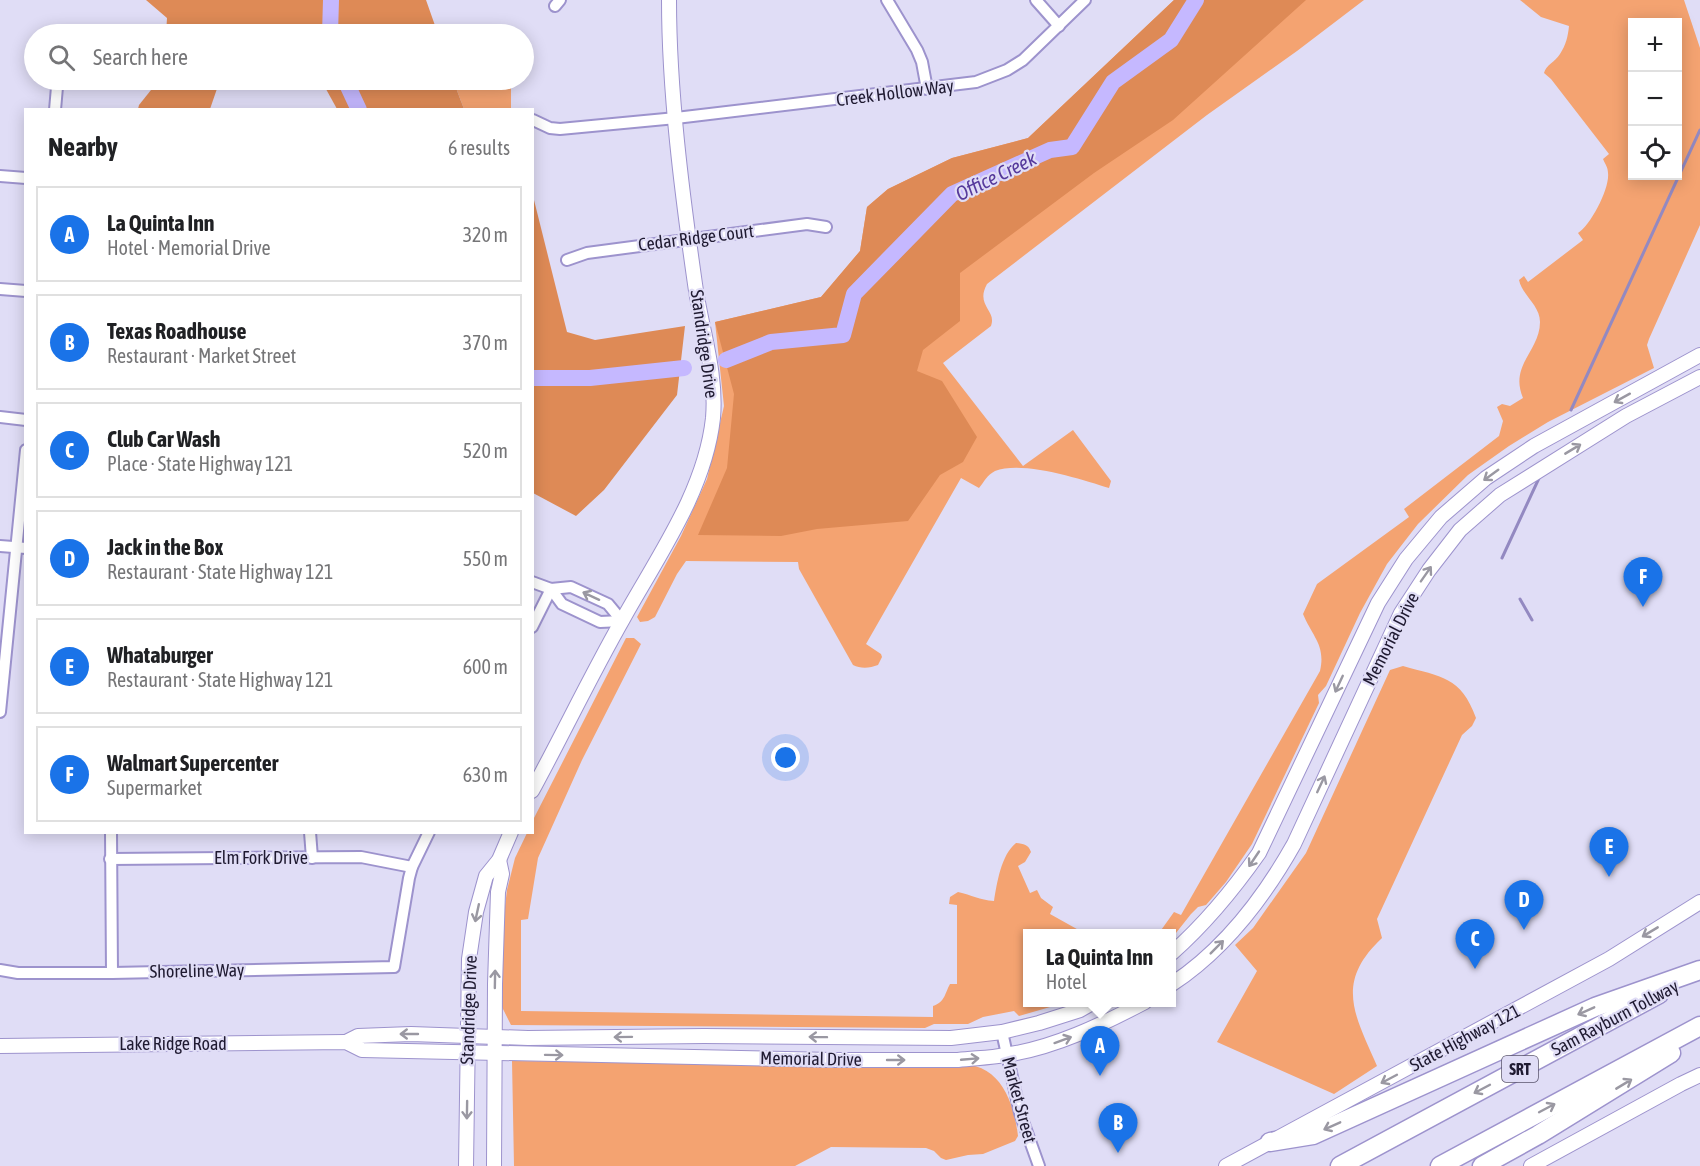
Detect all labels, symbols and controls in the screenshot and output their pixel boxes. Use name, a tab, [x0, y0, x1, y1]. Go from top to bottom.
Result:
map controls	[1628, 18, 1682, 180]
button: +	[1628, 18, 1682, 72]
search box	[24, 24, 534, 90]
icon: search	[45, 41, 78, 74]
text: Search here	[93, 44, 188, 70]
button: −	[1628, 72, 1682, 126]
street label: Creek Hollow Way	[835, 75, 955, 110]
button: locate	[1628, 126, 1682, 180]
text: Nearby	[48, 132, 118, 162]
text: 6 results	[448, 136, 510, 159]
water label: Office Creek	[952, 146, 1040, 205]
text: La Quinta Inn	[107, 210, 215, 236]
street label: Cedar Ridge Court	[637, 220, 755, 255]
text: A	[65, 223, 74, 246]
text: 320 m	[463, 223, 508, 246]
text: Hotel · Memorial Drive	[107, 236, 271, 259]
street label: Standridge Drive	[686, 288, 723, 400]
text: Texas Roadhouse	[107, 318, 246, 344]
text: B	[65, 331, 74, 354]
text: 370 m	[463, 331, 508, 354]
text: Restaurant · Market Street	[107, 344, 296, 367]
one-way arrow	[1613, 393, 1631, 404]
text: Club Car Wash	[107, 426, 220, 452]
text: C	[65, 439, 74, 462]
text: 520 m	[463, 439, 508, 462]
one-way arrow	[1564, 443, 1581, 455]
text: Place · State Highway 121	[107, 452, 293, 475]
one-way arrow	[1483, 469, 1499, 481]
text: Jack in the Box	[107, 534, 223, 560]
text: D	[64, 547, 75, 570]
text: 550 m	[463, 547, 508, 570]
pin: F	[1624, 558, 1662, 607]
text: Restaurant · State Highway 121	[107, 560, 333, 583]
one-way arrow	[1420, 566, 1432, 583]
street label: Memorial Drive	[1358, 589, 1423, 689]
one-way arrow	[582, 590, 600, 602]
text: Whataburger	[107, 642, 213, 668]
text: E	[65, 655, 74, 678]
text: 600 m	[463, 655, 508, 678]
text: Restaurant · State Highway 121	[107, 668, 333, 691]
one-way arrow	[1333, 675, 1345, 693]
your location	[771, 743, 800, 772]
text: Walmart Supercenter	[107, 750, 278, 776]
text: F	[65, 763, 74, 786]
text: 630 m	[463, 763, 508, 786]
text: Supermarket	[107, 776, 202, 799]
one-way arrow	[1316, 776, 1328, 794]
pin: E	[1590, 828, 1628, 877]
street label: Elm Fork Drive	[214, 847, 308, 868]
one-way arrow	[1248, 851, 1260, 867]
pin: D	[1504, 880, 1544, 930]
one-way arrow	[470, 903, 482, 922]
pin: C	[1456, 920, 1494, 969]
one-way arrow	[1642, 927, 1659, 939]
popup	[1023, 929, 1176, 1007]
one-way arrow	[1210, 940, 1224, 955]
text: La Quinta Inn	[1046, 944, 1153, 970]
street label: Standridge Drive	[456, 955, 481, 1065]
street label: Shoreline Way	[149, 959, 245, 982]
one-way arrow	[489, 969, 501, 989]
text: Hotel	[1046, 970, 1087, 993]
street label: Sam Rayburn Tollway	[1548, 975, 1682, 1060]
street label: State Highway 121	[1406, 1000, 1524, 1075]
one-way arrow	[1577, 1006, 1595, 1018]
pin: A	[1080, 1026, 1120, 1076]
one-way arrow	[399, 1028, 419, 1040]
one-way arrow	[613, 1031, 633, 1043]
one-way arrow	[808, 1031, 828, 1043]
street label: Lake Ridge Road	[119, 1033, 227, 1054]
one-way arrow	[1053, 1033, 1072, 1044]
street label: Memorial Drive	[760, 1047, 862, 1070]
one-way arrow	[544, 1049, 564, 1061]
one-way arrow	[959, 1053, 979, 1064]
one-way arrow	[885, 1054, 905, 1066]
street label: Market Street	[998, 1054, 1041, 1145]
road number: SRT	[1502, 1056, 1538, 1082]
one-way arrow	[1380, 1074, 1398, 1085]
one-way arrow	[1615, 1077, 1632, 1089]
one-way arrow	[1474, 1083, 1491, 1095]
one-way arrow	[461, 1099, 472, 1119]
one-way arrow	[1538, 1102, 1555, 1114]
pin: B	[1098, 1104, 1138, 1153]
one-way arrow	[1323, 1121, 1341, 1133]

